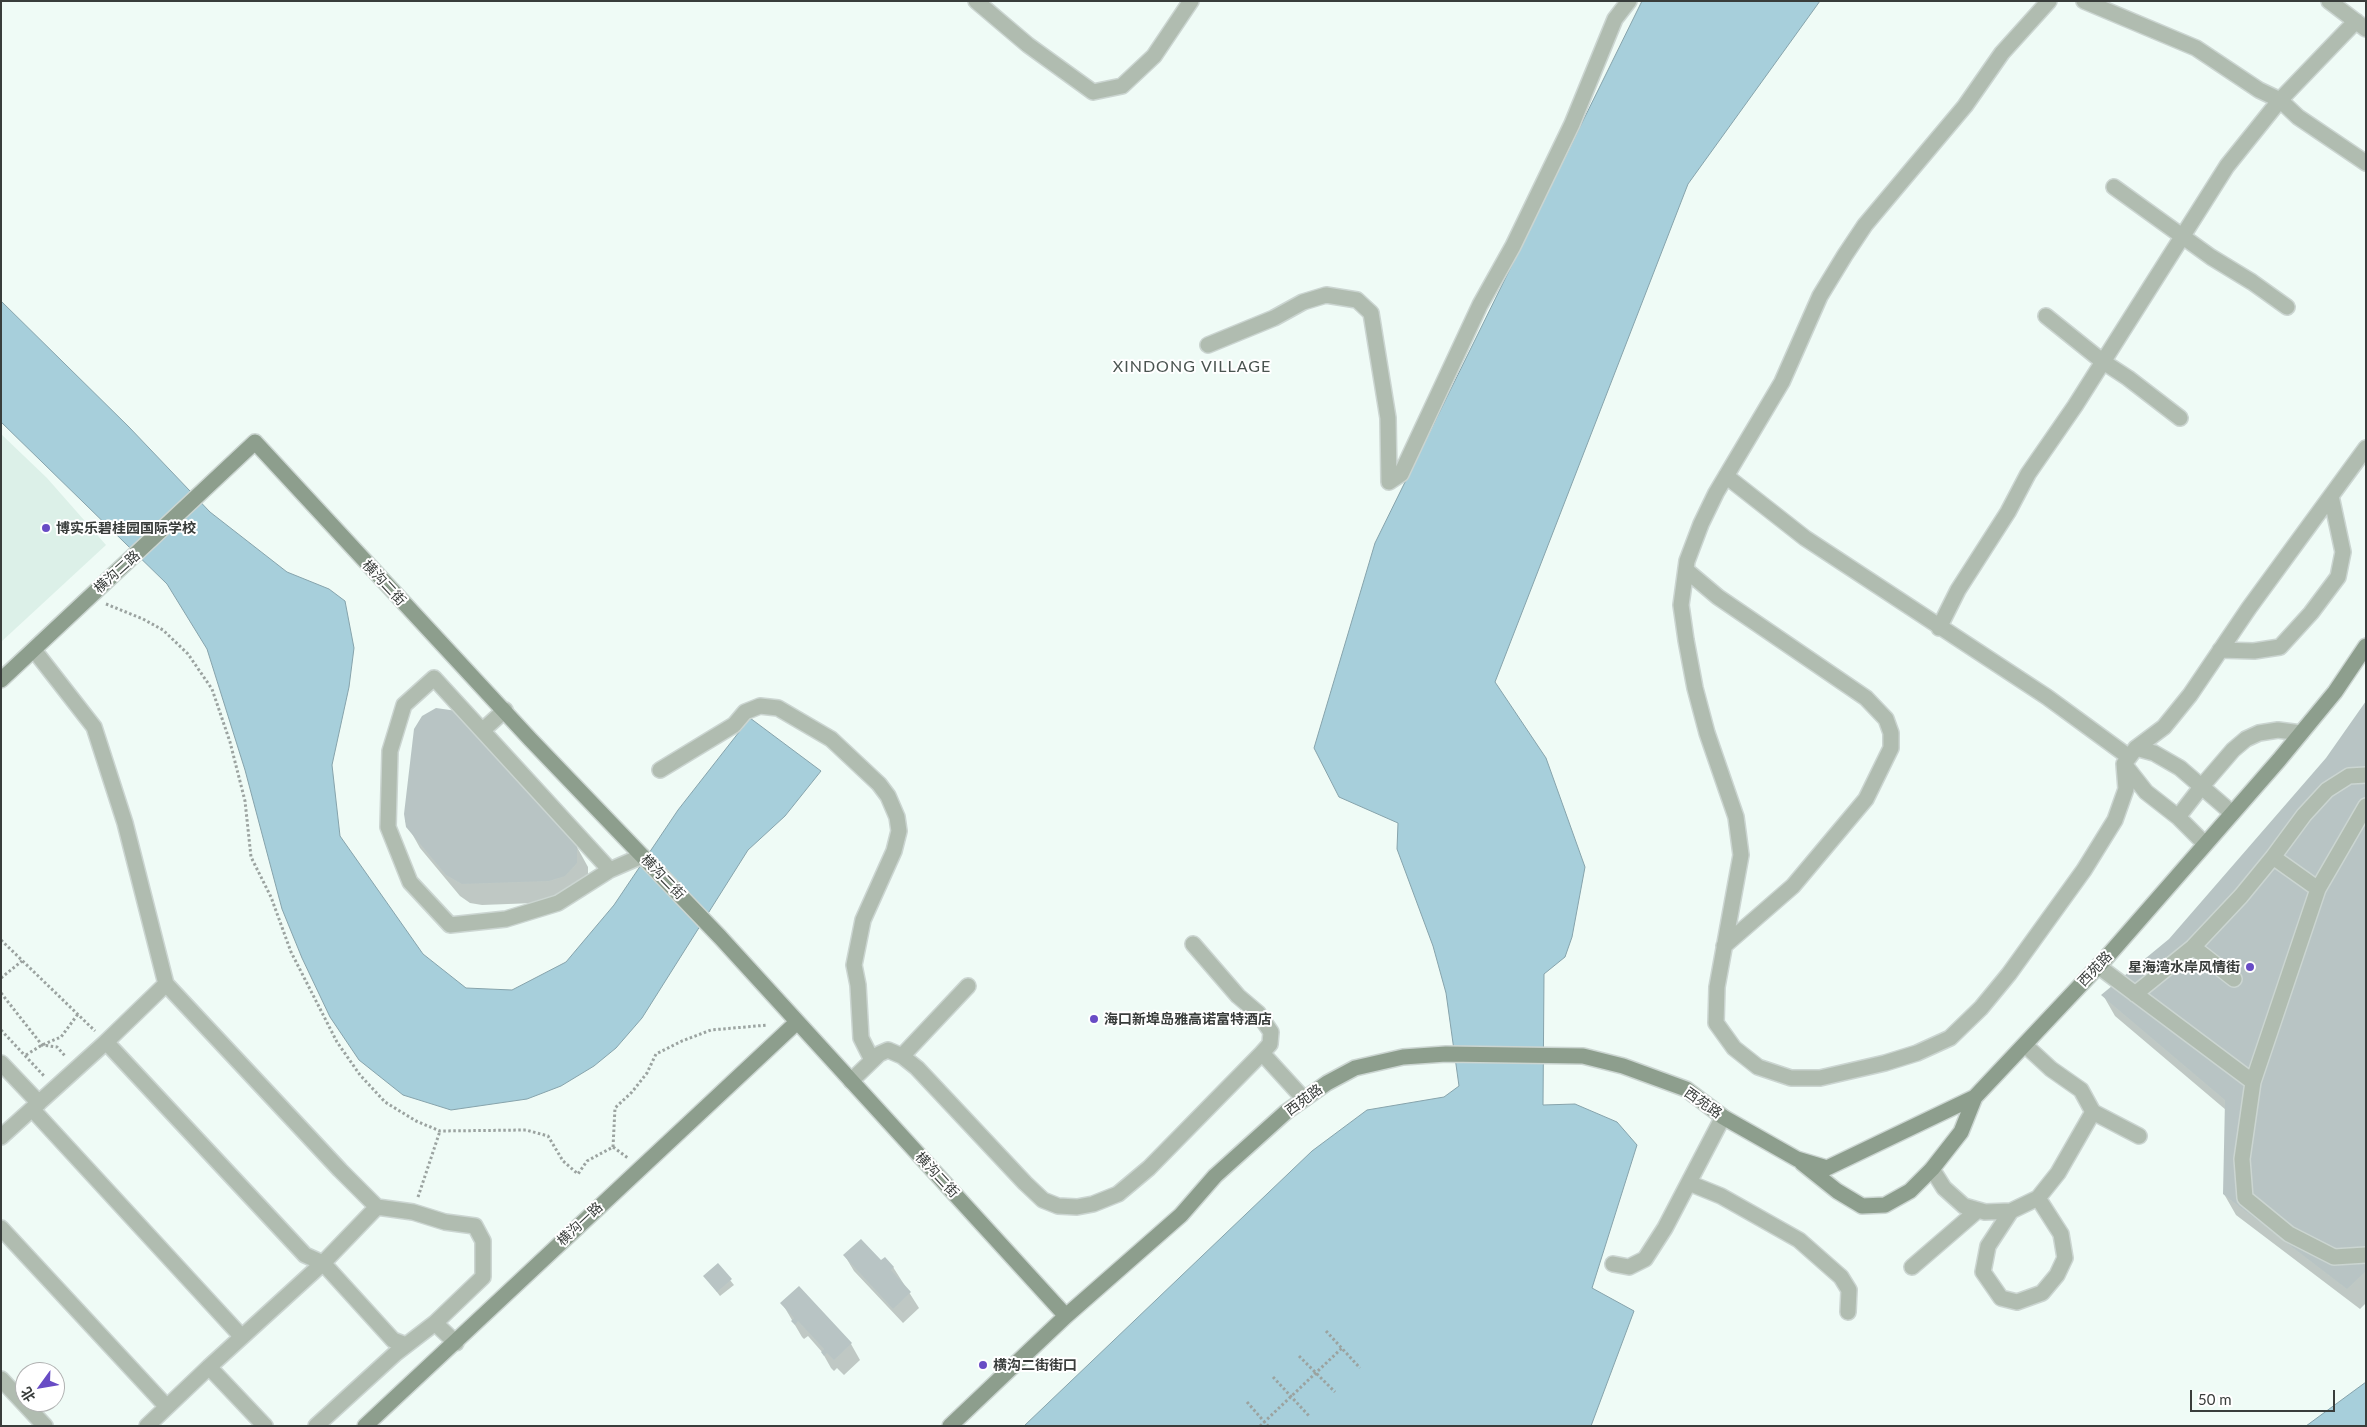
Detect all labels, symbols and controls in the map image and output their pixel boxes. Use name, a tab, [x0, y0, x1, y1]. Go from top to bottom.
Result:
district label: XINDONG VILLAGE	[1111, 357, 1273, 377]
place label: 博实乐碧桂园国际学校	[56, 520, 196, 536]
marker: 博实乐碧桂园国际学校	[40, 522, 52, 534]
street label: 横沟二路	[91, 547, 143, 597]
street label: 横沟二街	[359, 557, 409, 609]
street label: 横沟二街	[638, 851, 688, 903]
street label: 西苑路	[2074, 948, 2116, 990]
place label: 星海湾水岸风情街	[2128, 959, 2240, 975]
marker: 星海湾水岸风情街	[2244, 961, 2256, 973]
place label: 海口新埠岛雅高诺富特酒店	[1104, 1011, 1272, 1027]
marker: 海口新埠岛雅高诺富特酒店	[1088, 1013, 1100, 1025]
street label: 西苑路	[1282, 1081, 1326, 1119]
street label: 西苑路	[1681, 1084, 1725, 1122]
street label: 横沟二街	[912, 1149, 962, 1201]
street label: 横沟一路	[554, 1199, 606, 1249]
place label: 横沟二街街口	[993, 1357, 1077, 1373]
marker: 横沟二街街口	[977, 1359, 989, 1371]
north arrow	[15, 1362, 65, 1412]
scale bar	[2192, 1380, 2337, 1412]
text: 北	[17, 1384, 39, 1405]
text: 50 m	[2198, 1390, 2232, 1408]

